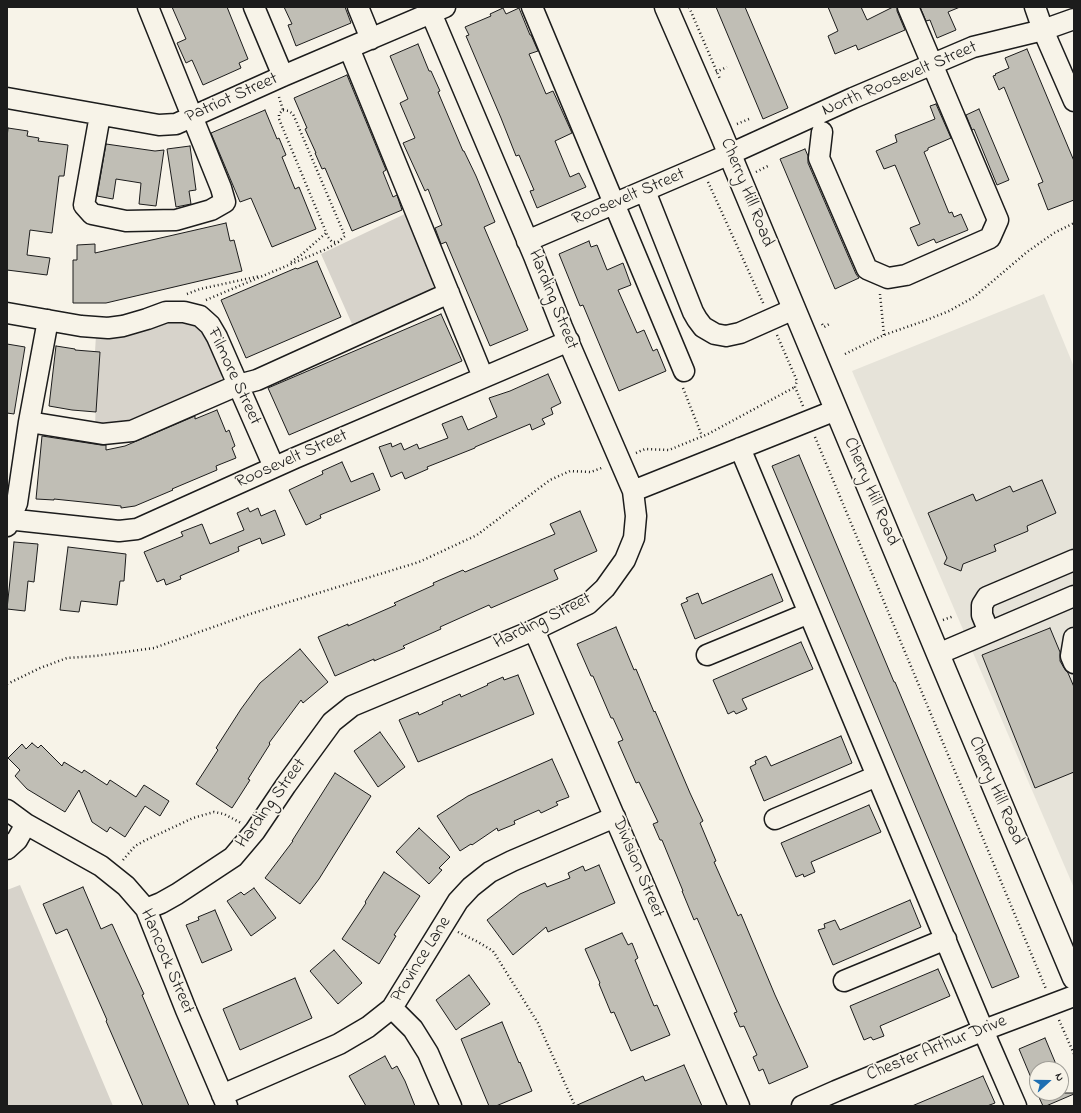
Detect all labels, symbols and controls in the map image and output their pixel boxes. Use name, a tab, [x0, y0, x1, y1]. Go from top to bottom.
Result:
street label: North Roosevelt Street	[819, 38, 981, 122]
street label: Patriot Street	[182, 69, 282, 129]
street label: Cherry Hill Road	[714, 135, 778, 251]
street label: Roosevelt Street	[569, 165, 689, 231]
street label: Harding Street	[522, 247, 582, 353]
street label: Filmore Street	[201, 325, 265, 429]
street label: Roosevelt Street	[233, 426, 351, 494]
street label: Cherry Hill Road	[837, 435, 903, 549]
street label: Harding Street	[491, 589, 595, 655]
street label: Cherry Hill Road	[962, 734, 1028, 848]
street label: Harding Street	[232, 755, 312, 853]
street label: Division Street	[606, 814, 668, 922]
street label: Hancock Street	[134, 906, 198, 1018]
street label: Province Lane	[387, 913, 457, 1007]
street label: Chester Arthur Drive	[864, 1011, 1010, 1087]
north arrow	[1029, 1061, 1069, 1101]
text: N	[1050, 1071, 1068, 1083]

